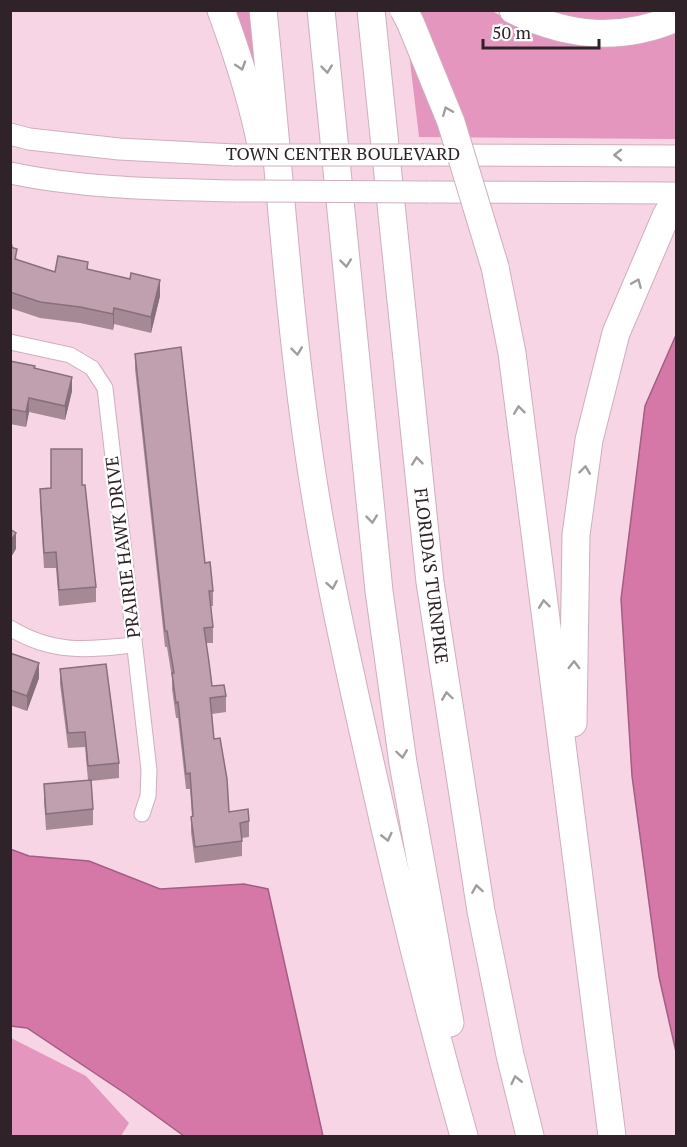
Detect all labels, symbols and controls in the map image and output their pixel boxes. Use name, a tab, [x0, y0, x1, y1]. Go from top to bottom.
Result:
scale bar	[483, 12, 598, 50]
text: 50 m	[492, 20, 532, 44]
one-way arrow	[234, 60, 246, 71]
one-way arrow	[320, 64, 332, 73]
one-way arrow	[442, 106, 454, 117]
street label: TOWN CENTER BOULEVARD	[226, 141, 460, 165]
one-way arrow	[614, 149, 623, 162]
one-way arrow	[339, 258, 352, 267]
one-way arrow	[630, 279, 642, 290]
one-way arrow	[290, 346, 302, 355]
one-way arrow	[514, 406, 526, 415]
street label: PRAIRIE HAWK DRIVE	[99, 455, 145, 640]
one-way arrow	[412, 456, 424, 465]
one-way arrow	[578, 466, 591, 475]
street label: FLORIDA'S TURNPIKE	[409, 486, 455, 665]
one-way arrow	[365, 515, 378, 524]
one-way arrow	[325, 580, 338, 590]
one-way arrow	[538, 599, 551, 608]
one-way arrow	[568, 660, 580, 669]
one-way arrow	[441, 691, 453, 701]
one-way arrow	[395, 750, 407, 759]
one-way arrow	[380, 832, 393, 842]
one-way arrow	[472, 884, 484, 893]
one-way arrow	[511, 1075, 524, 1085]

